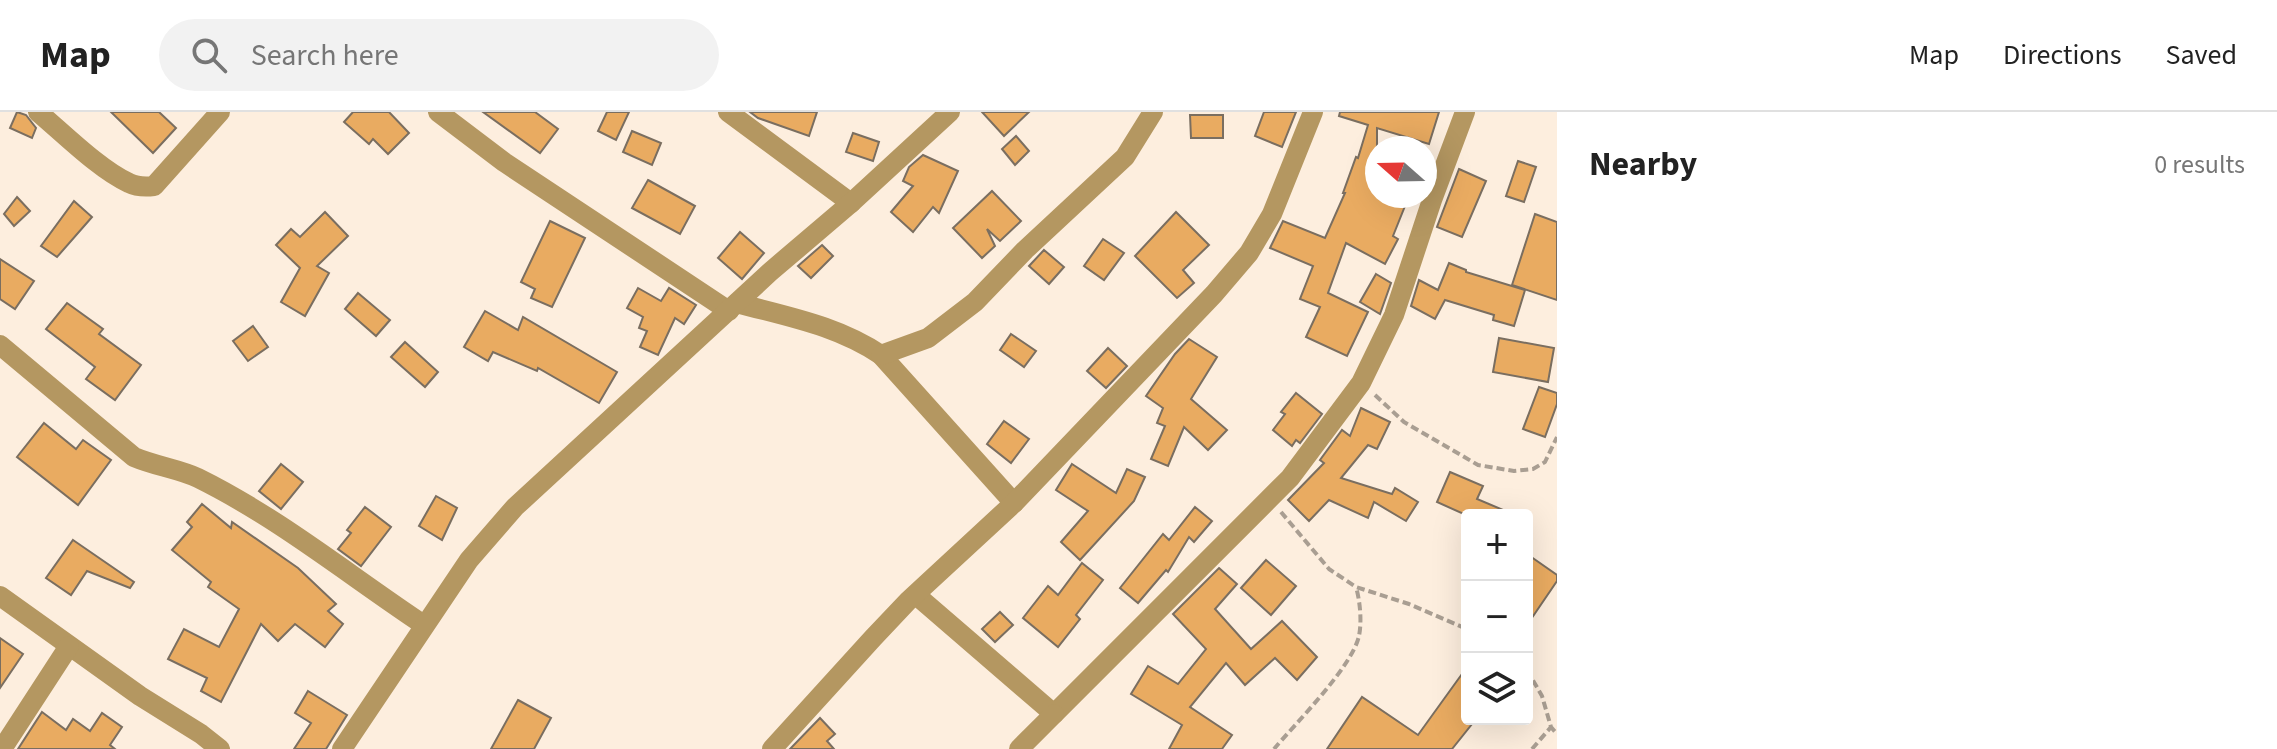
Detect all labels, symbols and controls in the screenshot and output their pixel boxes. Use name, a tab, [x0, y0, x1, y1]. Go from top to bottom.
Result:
search box	[159, 19, 719, 91]
text: Map	[40, 28, 111, 82]
icon: search	[187, 33, 231, 77]
text: Search here	[251, 34, 399, 77]
text: Map	[1909, 35, 1959, 75]
text: Directions	[2003, 35, 2122, 75]
text: Saved	[2166, 35, 2237, 75]
north arrow	[1365, 136, 1437, 208]
text: Nearby	[1589, 140, 1697, 189]
text: 0 results	[2154, 146, 2245, 183]
map controls	[1461, 509, 1533, 725]
button: +	[1461, 509, 1533, 581]
button: −	[1461, 581, 1533, 653]
button: layers	[1461, 653, 1533, 725]

